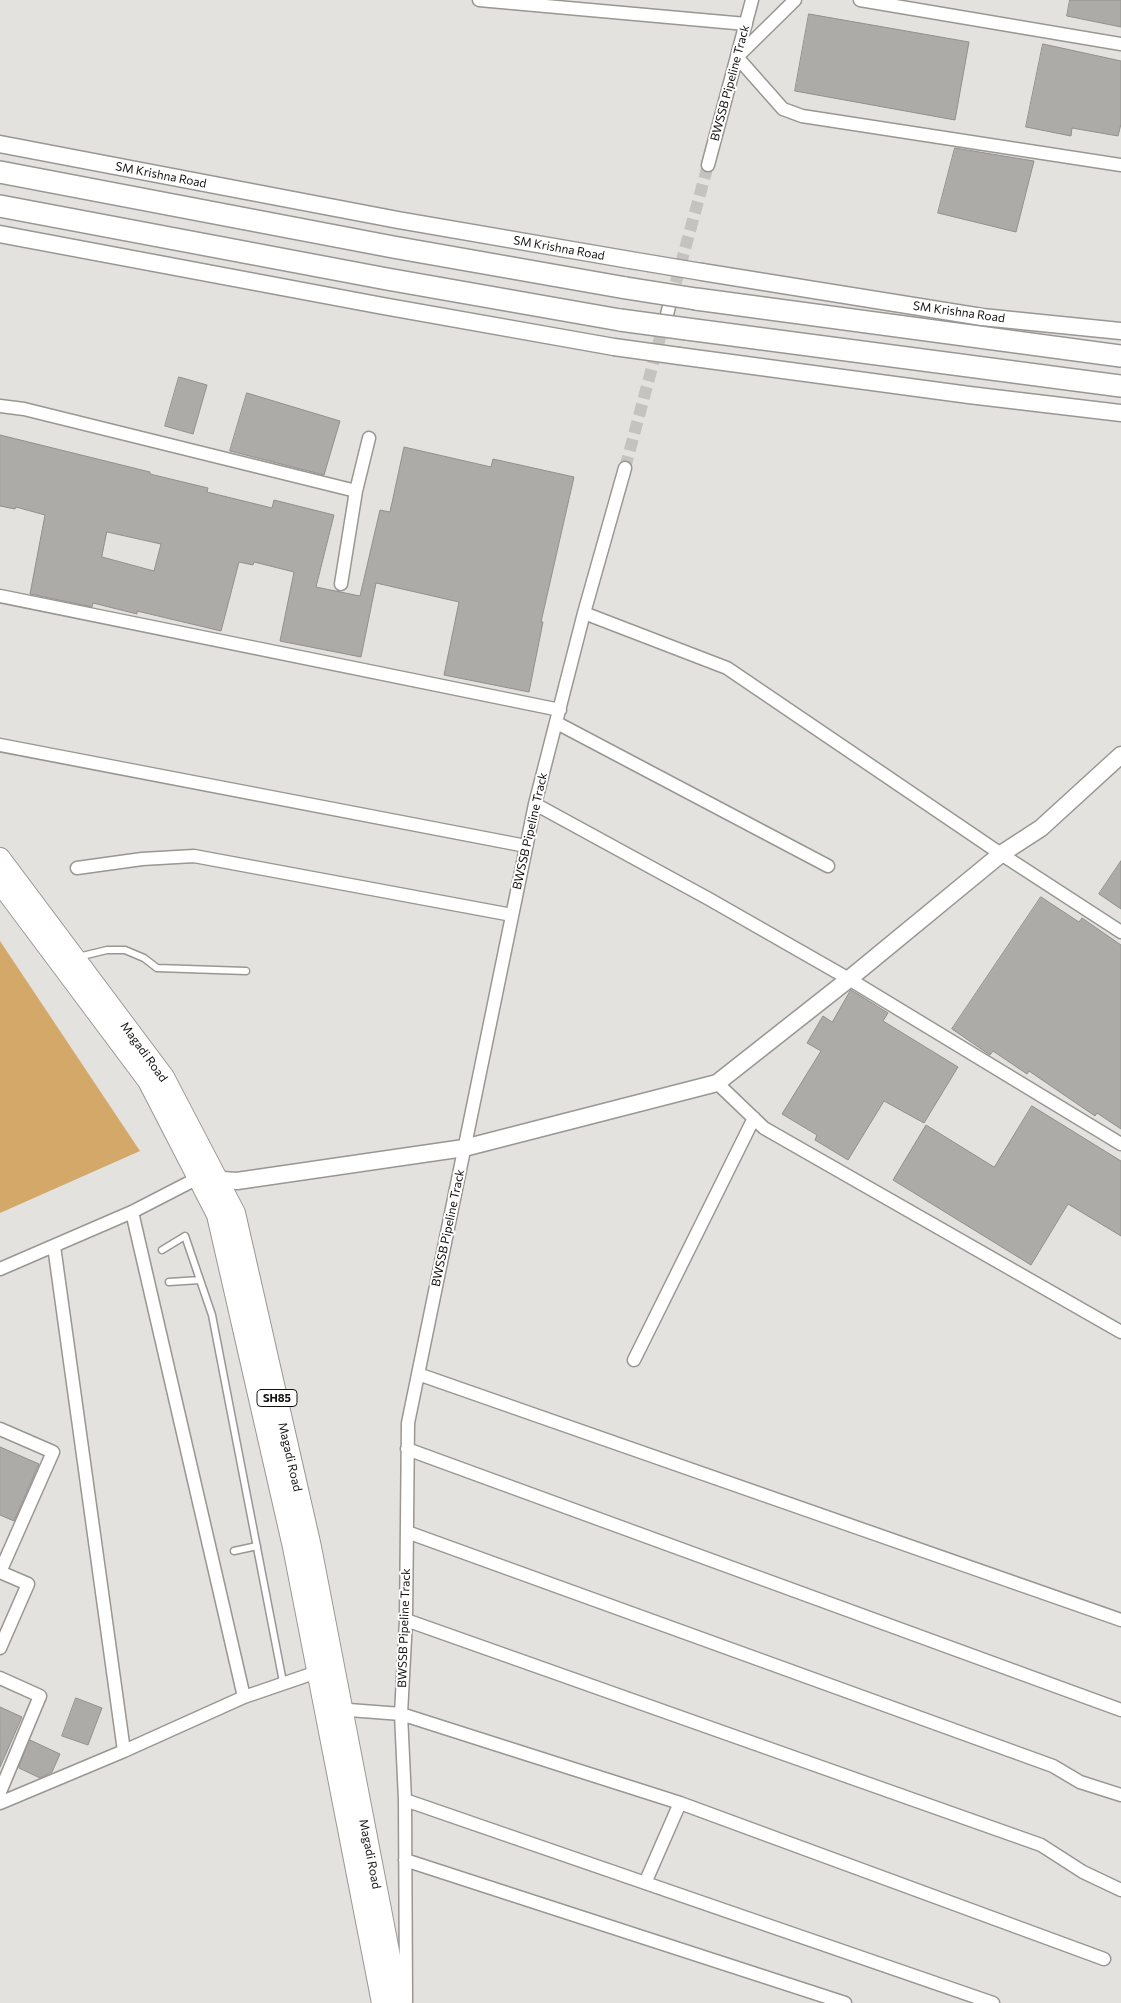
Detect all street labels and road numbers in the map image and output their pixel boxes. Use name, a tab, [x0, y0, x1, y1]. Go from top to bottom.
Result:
street label: BWSSB Pipeline Track	[708, 23, 752, 143]
street label: SM Krishna Road	[114, 159, 208, 191]
street label: SM Krishna Road	[512, 233, 606, 263]
street label: SM Krishna Road	[912, 298, 1006, 326]
street label: BWSSB Pipeline Track	[510, 771, 550, 891]
street label: Magadi Road	[117, 1019, 171, 1085]
street label: BWSSB Pipeline Track	[429, 1168, 467, 1288]
road number: SH85	[257, 1390, 297, 1406]
street label: Magadi Road	[275, 1421, 305, 1493]
street label: BWSSB Pipeline Track	[395, 1568, 413, 1688]
street label: Magadi Road	[356, 1818, 384, 1890]

